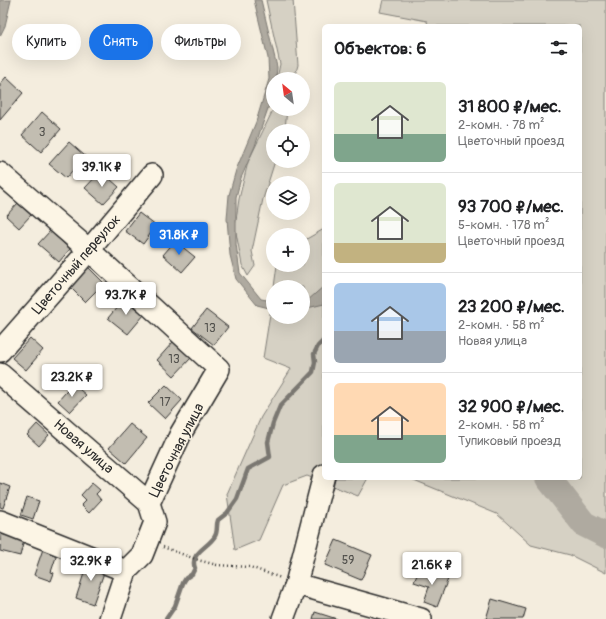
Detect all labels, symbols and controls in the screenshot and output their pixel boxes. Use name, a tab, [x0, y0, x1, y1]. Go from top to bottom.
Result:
chip: Купить	[12, 24, 81, 60]
chip: Снять	[89, 24, 153, 60]
chip: Фильтры	[161, 24, 241, 60]
icon: filters	[548, 37, 570, 59]
text: Объектов: 6	[334, 38, 426, 59]
north arrow	[266, 72, 310, 116]
map controls	[266, 72, 310, 324]
text: 31 800 ₽/мес.	[458, 96, 562, 117]
icon: home	[366, 98, 414, 146]
text: 2-комн. · 78 m²	[458, 117, 544, 133]
button: locate	[266, 124, 310, 168]
house number: 3	[39, 125, 46, 140]
text: Цветочный проезд	[458, 133, 564, 149]
pin: 39.1K ₽	[65, 154, 139, 188]
text: 39.1K ₽	[82, 159, 122, 175]
button: layers	[266, 176, 310, 220]
text: 93 700 ₽/мес.	[458, 196, 564, 217]
icon: home	[366, 199, 414, 247]
street label: Цветочный переулок	[28, 211, 124, 318]
text: 5-комн. · 178 m²	[458, 217, 549, 233]
pin: 31.8K ₽	[142, 222, 216, 256]
text: 31.8K ₽	[159, 227, 199, 243]
button: +	[266, 228, 310, 272]
text: Цветочный проезд	[458, 233, 564, 249]
button: −	[266, 280, 310, 324]
pin: 93.7K ₽	[89, 282, 163, 316]
text: 93.7K ₽	[105, 287, 147, 303]
text: 23 200 ₽/мес.	[458, 296, 565, 317]
icon: home	[366, 299, 414, 347]
text: 2-комн. · 58 m²	[458, 317, 545, 333]
house number: 13	[204, 321, 216, 336]
text: Новая улица	[458, 333, 527, 349]
house number: 13	[168, 352, 180, 367]
pin: 23.2K ₽	[35, 364, 109, 398]
text: 23.2K ₽	[51, 369, 93, 385]
house number: 17	[159, 395, 171, 410]
text: 32 900 ₽/мес.	[458, 396, 565, 417]
icon: home	[366, 399, 414, 447]
street label: Цветочная улица	[145, 400, 207, 500]
street label: Новая улица	[50, 416, 117, 477]
text: 2-комн. · 58 m²	[458, 417, 545, 433]
text: Тупиковый проезд	[458, 433, 561, 449]
pin: 32.9K ₽	[54, 548, 128, 582]
pin: 21.6K ₽	[395, 552, 469, 586]
text: 32.9K ₽	[70, 553, 112, 569]
house number: 59	[342, 553, 354, 568]
text: 21.6K ₽	[411, 557, 453, 573]

